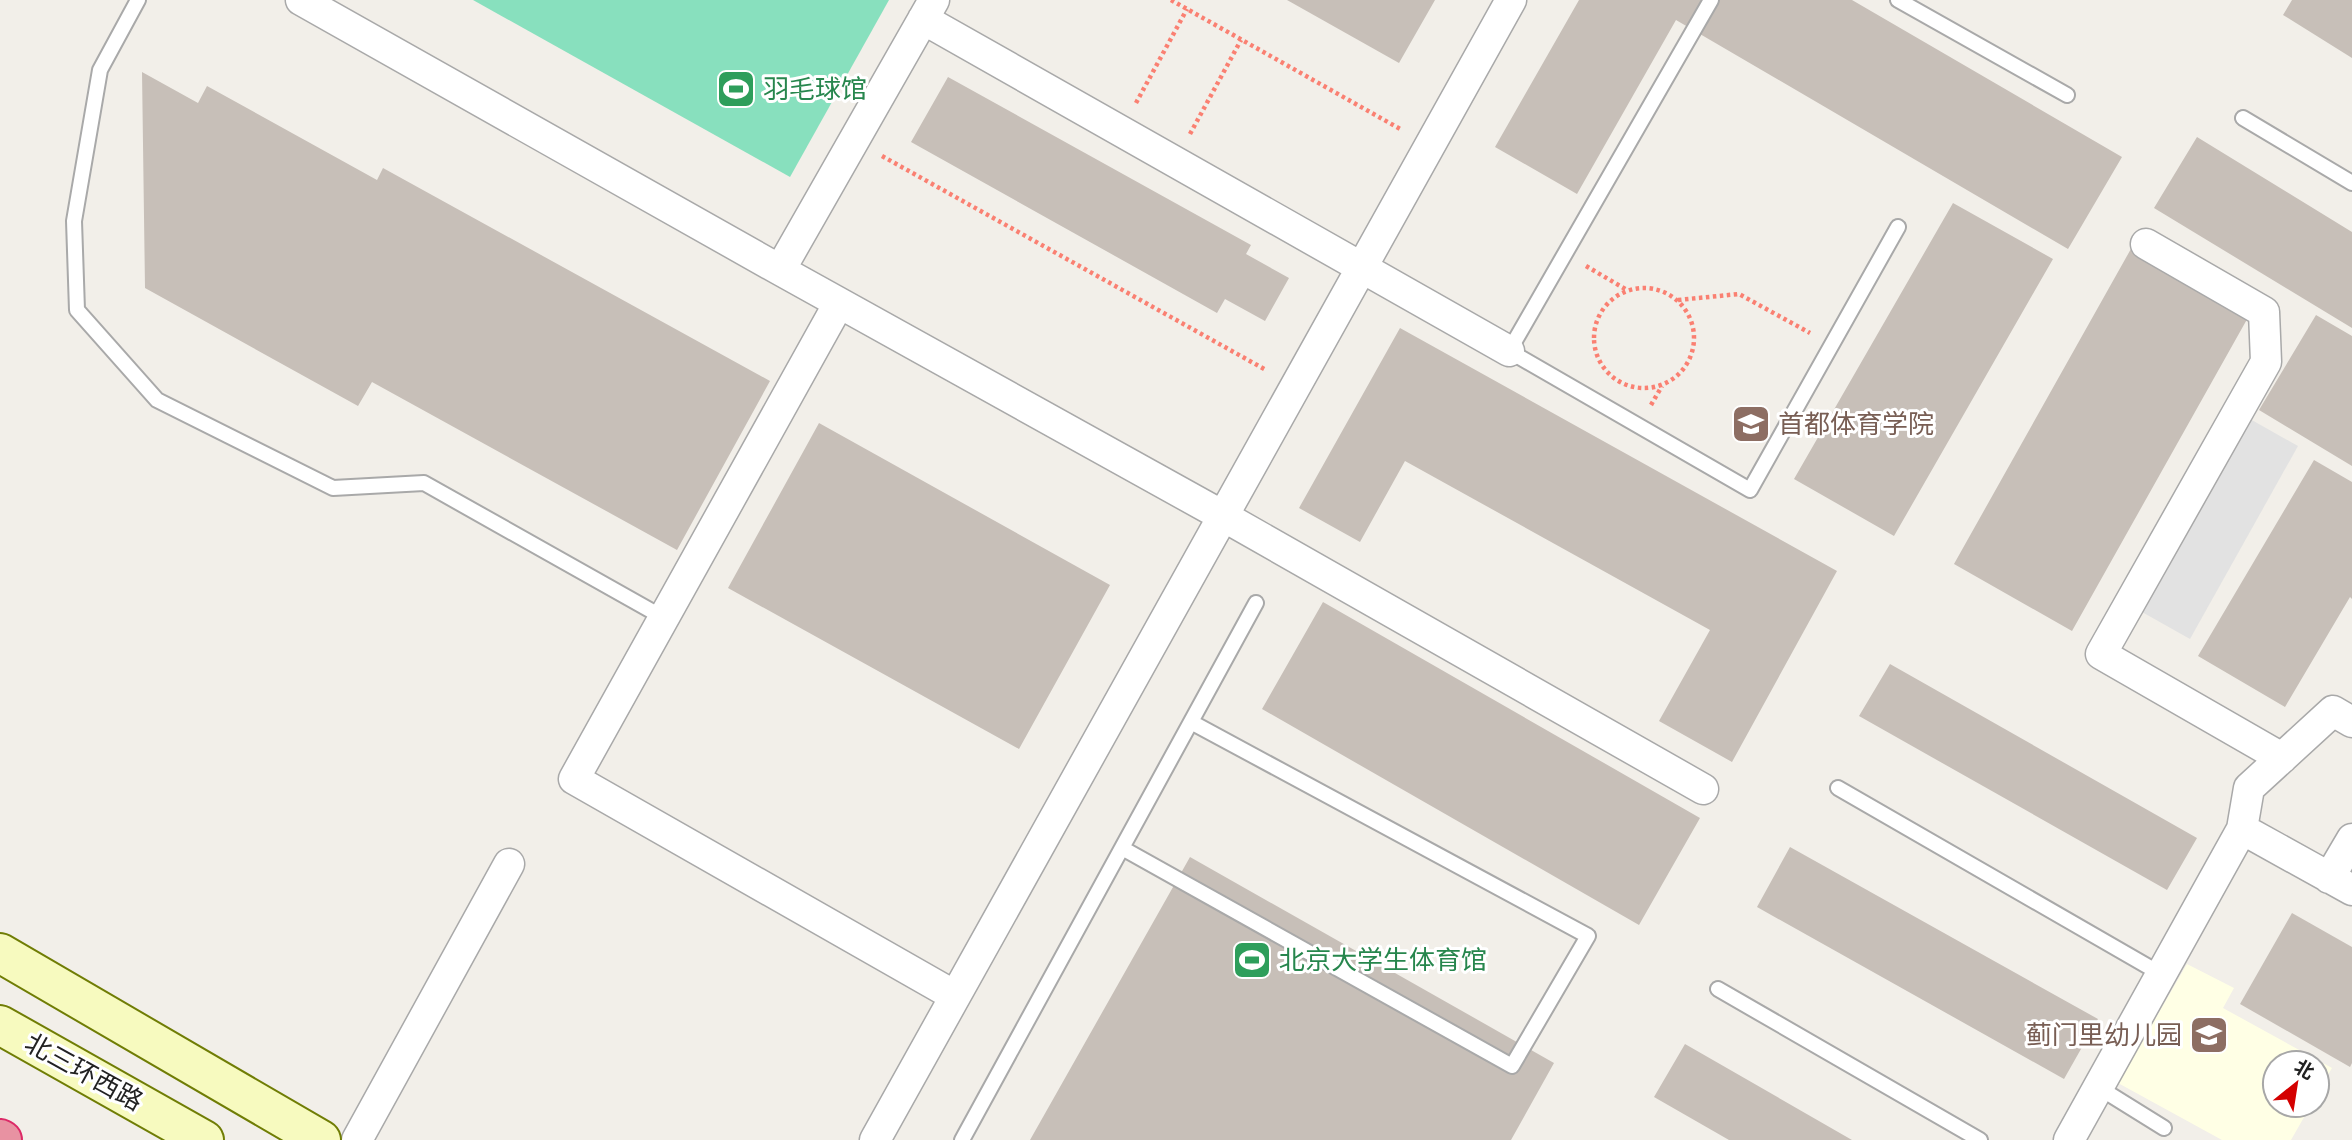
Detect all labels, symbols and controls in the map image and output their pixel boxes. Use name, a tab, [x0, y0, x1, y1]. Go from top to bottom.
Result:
sports icon: 羽毛球馆	[715, 68, 757, 110]
place label: 羽毛球馆	[763, 73, 867, 105]
school or university icon: 首都体育学院	[1730, 403, 1772, 445]
place label: 首都体育学院	[1778, 408, 1934, 440]
sports icon: 北京大学生体育馆	[1231, 939, 1273, 981]
place label: 北京大学生体育馆	[1279, 944, 1487, 976]
school or university icon: 蓟门里幼儿园	[2188, 1014, 2230, 1056]
place label: 蓟门里幼儿园	[2026, 1019, 2182, 1051]
street label: 北三环西路	[19, 1026, 149, 1118]
north arrow	[2261, 1049, 2331, 1119]
text: 北	[2290, 1055, 2318, 1084]

